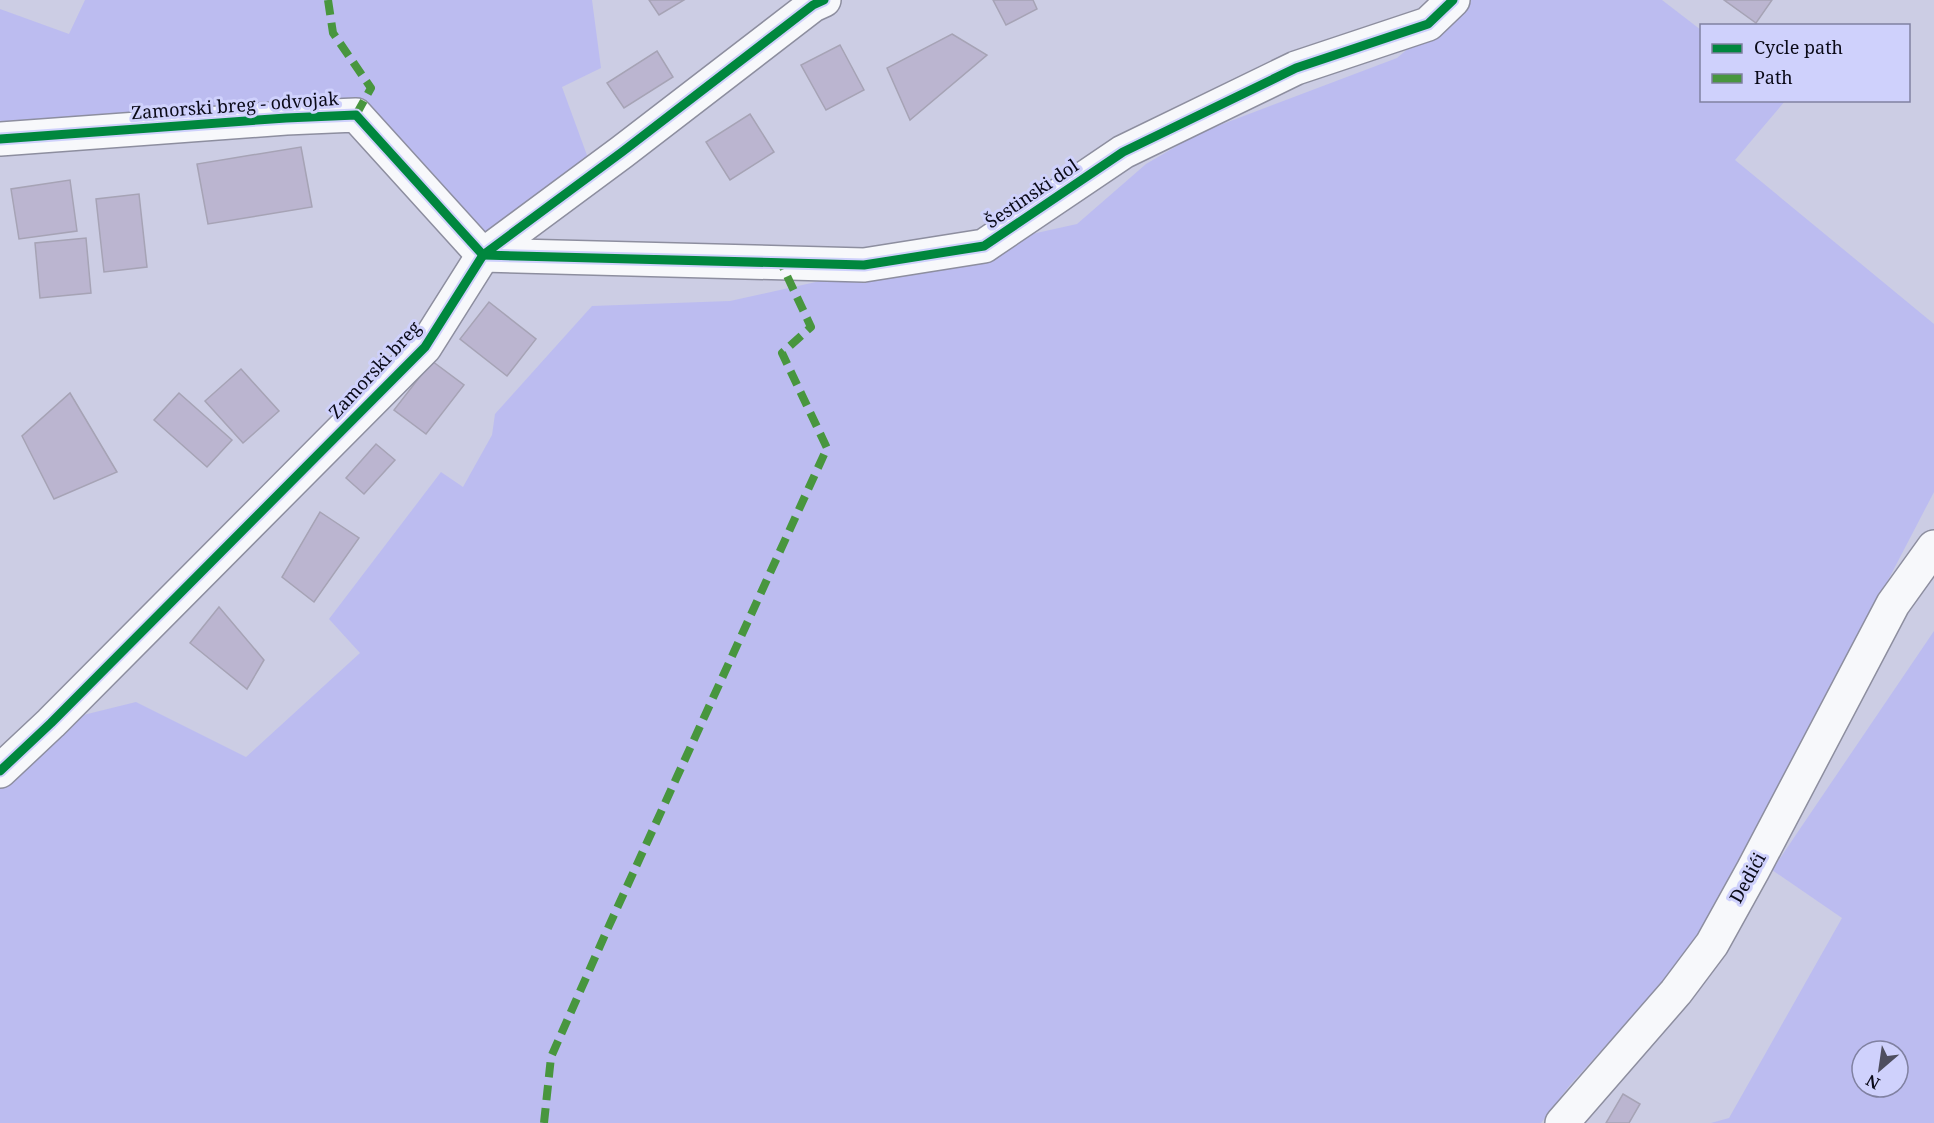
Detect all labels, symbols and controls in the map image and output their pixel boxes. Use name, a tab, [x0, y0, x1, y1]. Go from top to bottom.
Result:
legend	[1700, 24, 1910, 102]
text: Cycle path	[1754, 35, 1843, 59]
text: Path	[1754, 65, 1793, 89]
street label: Zamorski breg - odvojak	[130, 86, 340, 124]
street label: Šestinski dol	[980, 153, 1083, 233]
street label: Zamorski breg	[323, 315, 426, 423]
street label: Dedići	[1724, 848, 1771, 907]
north arrow	[1850, 1039, 1910, 1099]
text: N	[1862, 1069, 1884, 1095]

